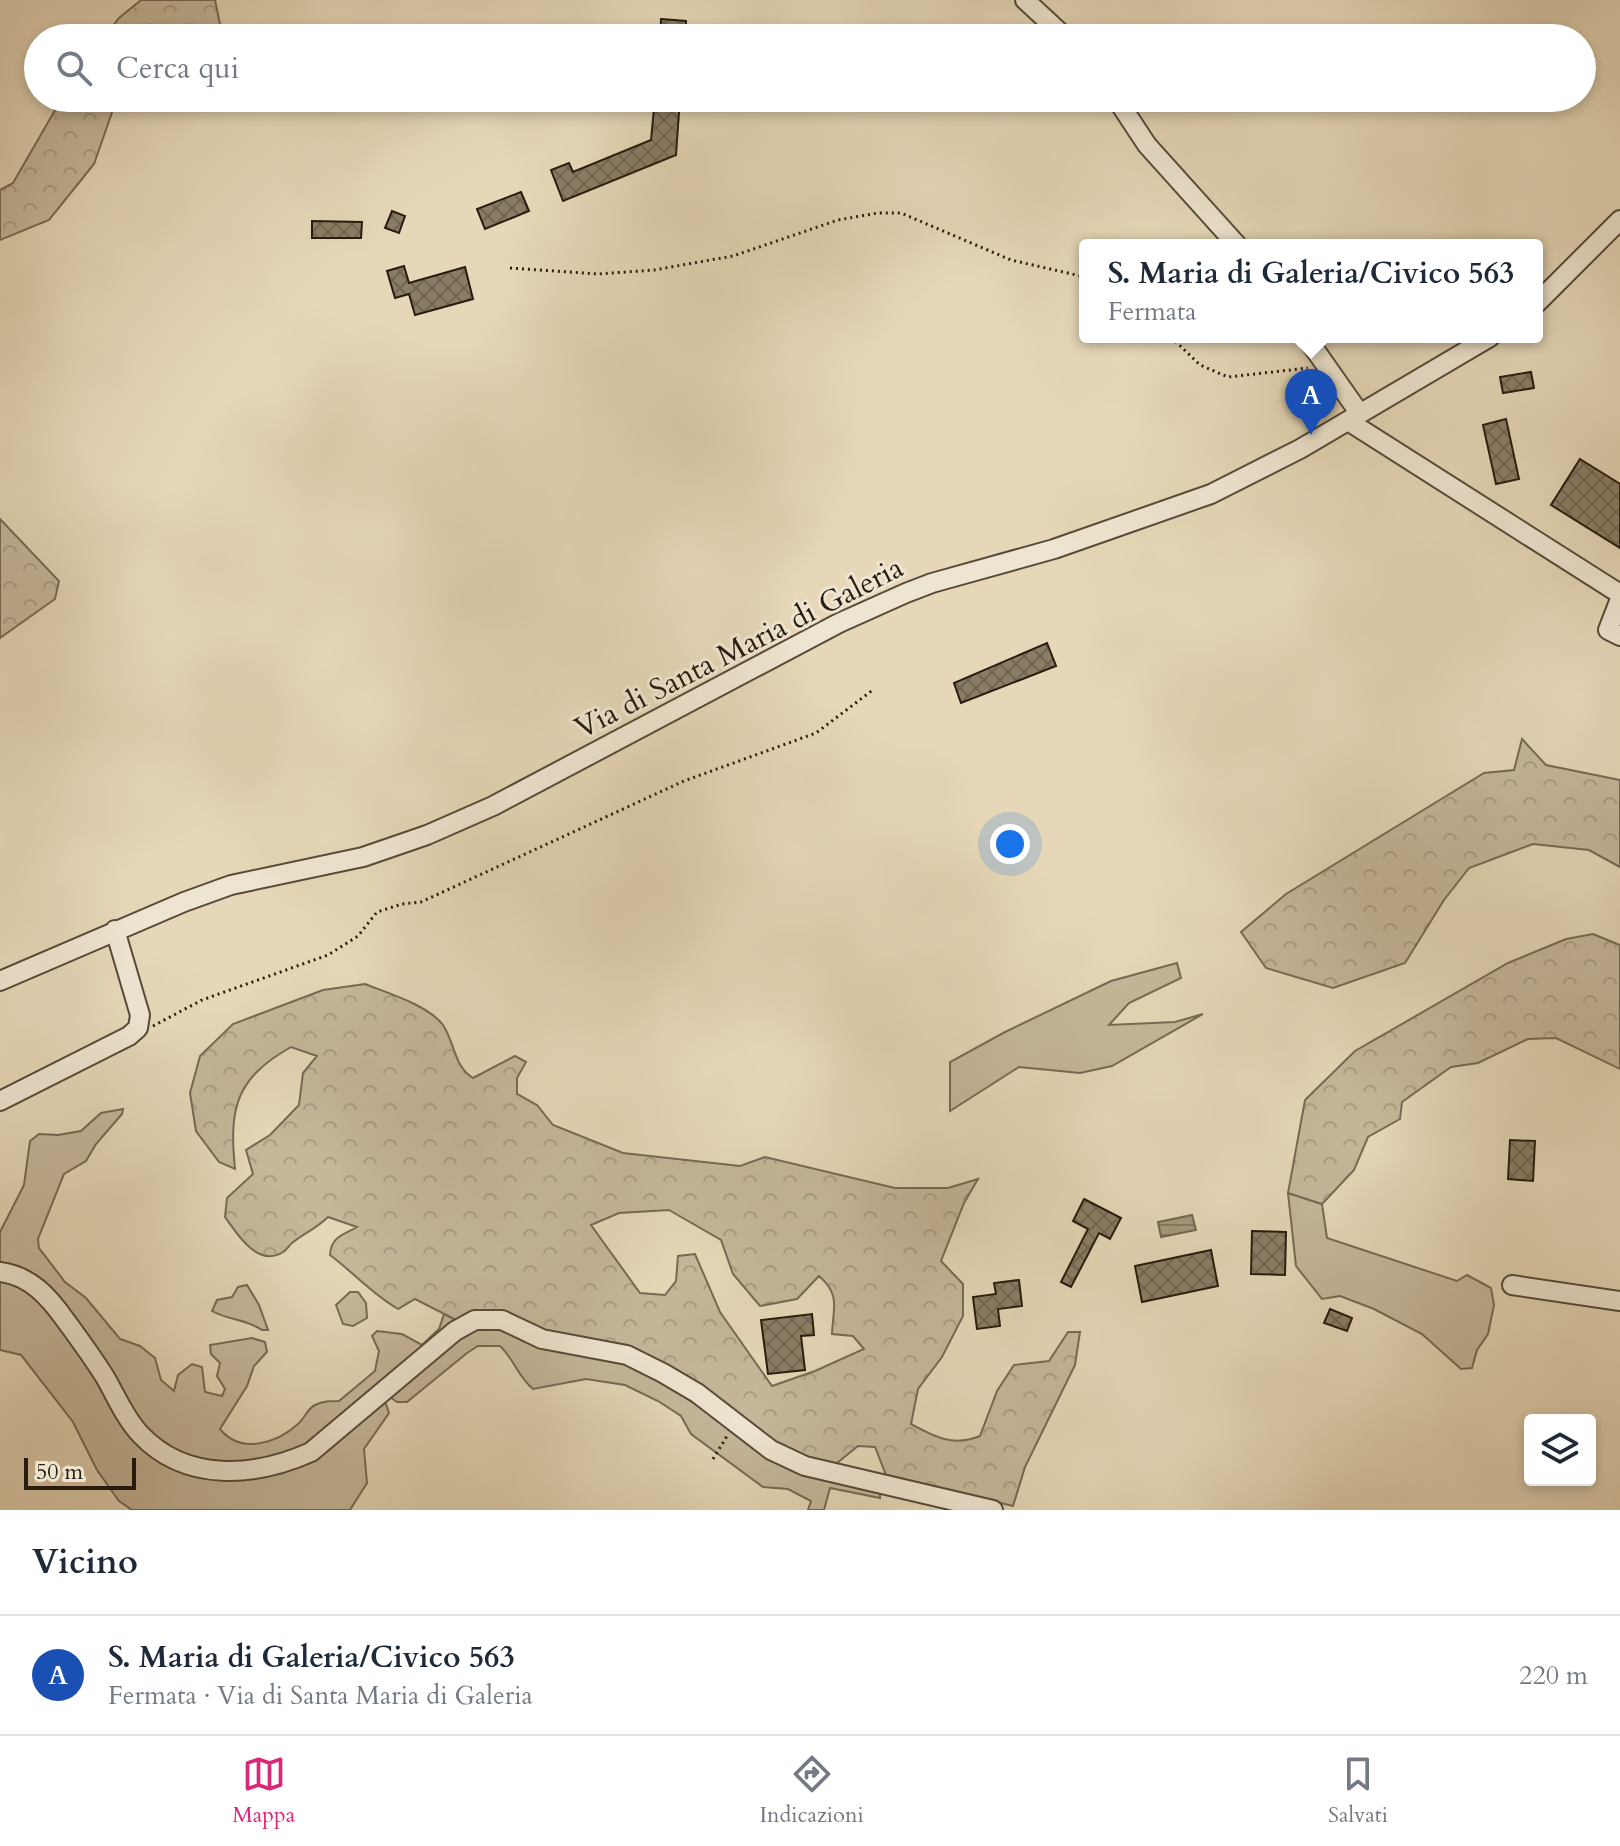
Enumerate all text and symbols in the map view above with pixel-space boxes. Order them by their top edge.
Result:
search box [24,24,1596,112]
icon: search [52,46,96,90]
text: Cerca qui [116,48,239,89]
popup [1079,239,1543,343]
text: S. Maria di Galeria/Civico 563 [1108,253,1514,294]
text: Fermata [1108,294,1196,329]
pin: A [1285,369,1337,435]
street label: Via di Santa Maria di Galeria [568,547,910,749]
your location [990,824,1030,864]
map controls [1524,1414,1596,1486]
button: layers [1524,1414,1596,1486]
scale bar [24,1454,136,1490]
text: 50 m [36,1457,83,1487]
text: Vicino [32,1539,138,1585]
text: S. Maria di Galeria/Civico 563 [108,1637,515,1678]
text: A [48,1658,68,1693]
text: 220 m [1519,1658,1588,1693]
text: Fermata · Via di Santa Maria di Galeria [108,1678,533,1713]
tab: Mappa [232,1752,295,1830]
tab: Indicazioni [760,1752,864,1830]
tab: Salvati [1328,1752,1388,1830]

